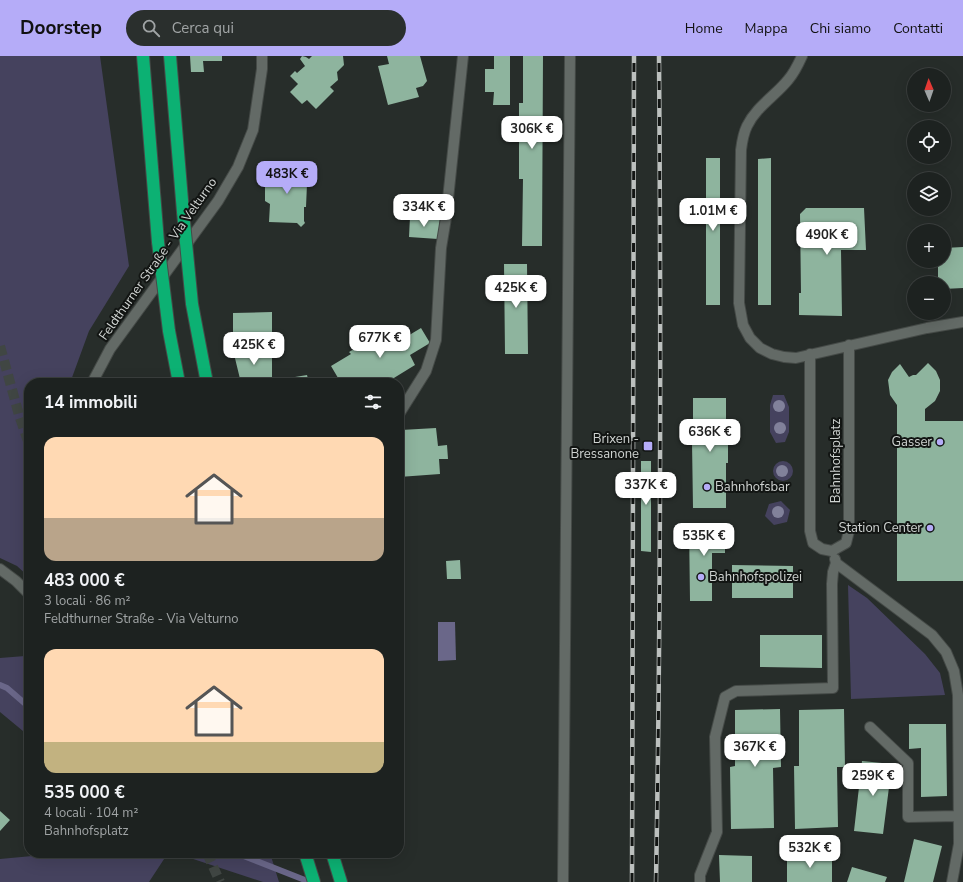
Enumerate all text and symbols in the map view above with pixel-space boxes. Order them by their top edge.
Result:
search box [126,10,406,46]
text: Doorstep [20,15,102,41]
icon: search [140,17,162,39]
text: Cerca qui [172,18,234,38]
text: Home [685,19,723,38]
text: Mappa [745,19,788,38]
text: Chi siamo [810,19,871,38]
text: Contatti [893,19,943,38]
north arrow [907,68,951,112]
map controls [907,68,951,320]
pin: 306K € [499,116,565,150]
text: 306K € [510,120,554,138]
button: locate [907,120,951,164]
pin: 483K € [254,161,320,195]
text: 483K € [265,165,309,183]
button: layers [907,172,951,216]
street label: Feldthurner Straße - Via Velturno [95,174,221,344]
pin: 334K € [391,194,457,228]
text: 334K € [402,198,446,216]
pin: 1.01M € [676,198,750,232]
text: 1.01M € [688,202,738,220]
pin: 490K € [794,222,860,256]
button: + [907,224,951,268]
text: 490K € [805,226,849,244]
pin: 425K € [483,275,549,309]
button: − [907,276,951,320]
text: 425K € [494,279,538,297]
pin: 677K € [347,325,413,359]
text: 677K € [358,329,402,347]
pin: 425K € [221,332,287,366]
text: 425K € [232,336,276,354]
text: 14 immobili [44,391,137,414]
icon: filters [362,391,384,413]
pin: 636K € [677,419,743,453]
street label: Bahnhofsplatz [827,419,845,503]
text: 636K € [688,423,732,441]
place label: Brixen - Bressanone [570,430,639,463]
place label: Gasser [892,433,932,451]
marker: Gasser [935,437,945,447]
marker: Brixen - Bressanone [642,440,654,452]
icon: home [178,463,250,535]
pin: 337K € [613,472,679,506]
text: 337K € [624,476,668,494]
place label: Bahnhofsbar [715,478,790,496]
marker: Bahnhofsbar [702,482,712,492]
place label: Station Center [838,519,922,537]
pin: 535K € [671,523,737,557]
marker: Station Center [925,523,935,533]
text: 535K € [682,527,726,545]
place label: Bahnhofspolizei [709,568,802,586]
text: 483 000 € [44,569,125,592]
marker: Bahnhofspolizei [696,572,706,582]
text: 3 locali · 86 m² [44,592,131,610]
text: Feldthurner Straße - Via Velturno [44,610,239,628]
icon: home [178,675,250,747]
pin: 367K € [722,734,788,768]
text: 367K € [733,738,777,756]
pin: 259K € [840,763,906,797]
text: 259K € [851,767,895,785]
text: 535 000 € [44,781,125,804]
text: 4 locali · 104 m² [44,804,138,822]
text: Bahnhofsplatz [44,822,128,840]
pin: 532K € [777,835,843,869]
text: 532K € [788,839,832,857]

